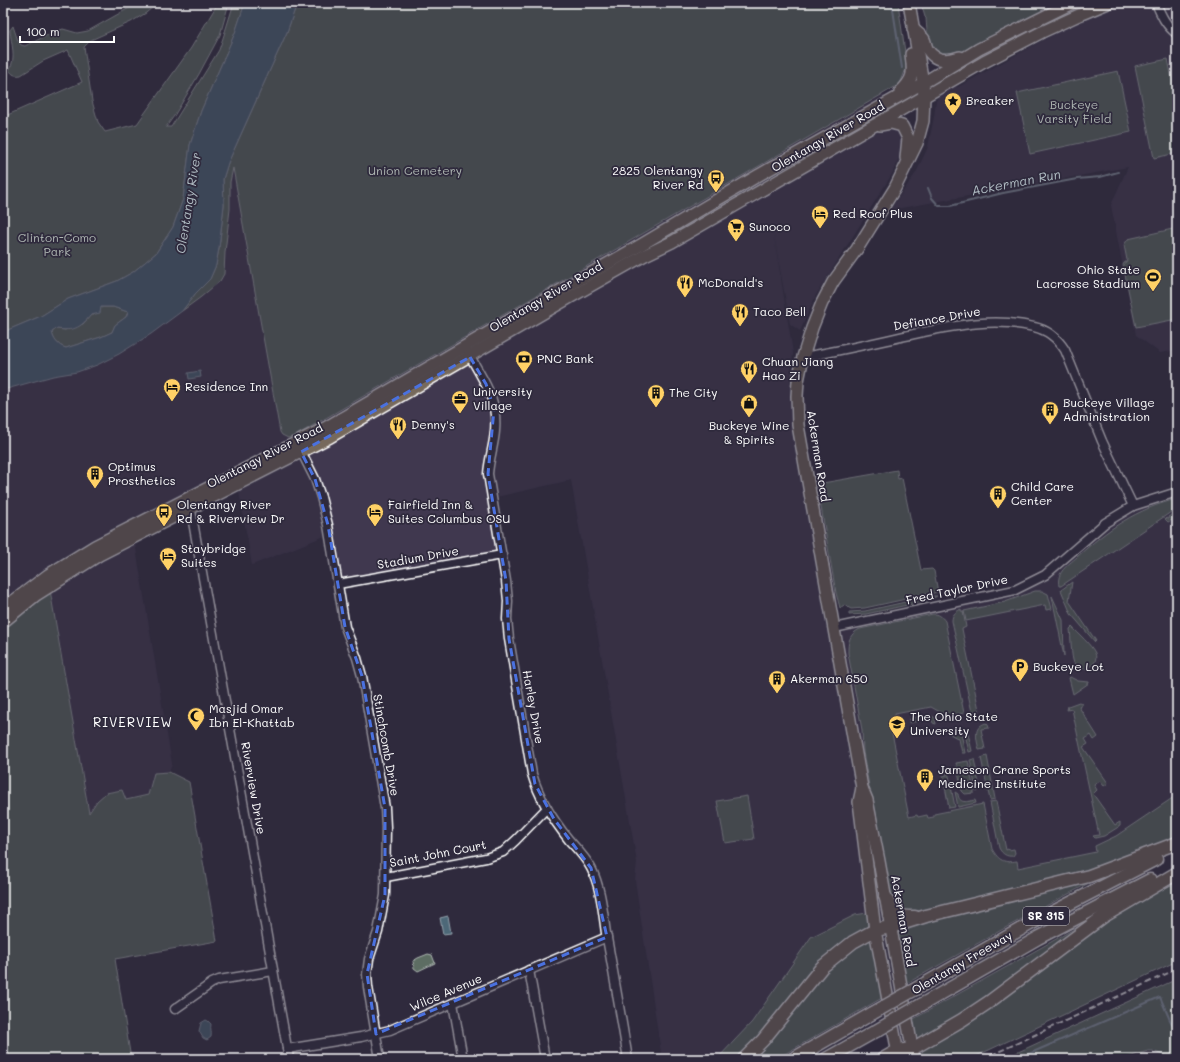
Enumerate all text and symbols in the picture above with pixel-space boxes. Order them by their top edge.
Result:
scale bar [20,18,114,44]
text: 100 m [26,23,60,39]
place icon: Breaker [943,91,963,116]
place label: Breaker [966,92,1014,108]
park label: Buckeye Varsity Field [1037,96,1112,126]
street label: Olentangy River Road [768,97,887,175]
water label: Olentangy River [171,151,204,255]
park label: Union Cemetery [368,162,462,178]
place label: 2825 Olentangy River Rd [612,162,703,192]
water label: Ackerman Run [970,165,1062,198]
bus stop icon: 2825 Olentangy River Rd [706,168,726,193]
hotel icon: Red Roof Plus [810,204,830,229]
place label: Red Roof Plus [833,205,913,221]
supermarket icon: Sunoco [726,217,746,242]
place label: Sunoco [749,218,790,234]
park label: Clinton-Como Park [18,229,96,259]
street label: Olentangy River Road [486,257,605,335]
place label: Ohio State Lacrosse Stadium [1036,261,1140,291]
sports icon: Ohio State Lacrosse Stadium [1143,267,1163,292]
restaurant icon: McDonald's [675,273,695,298]
place label: McDonald's [698,274,763,290]
restaurant icon: Taco Bell [730,302,750,327]
street label: Defiance Drive [892,302,982,334]
place label: Taco Bell [753,303,806,319]
bank icon: PNC Bank [514,349,534,374]
place label: PNC Bank [537,350,594,366]
place label: Chuan Jiang Hao Zi [762,353,833,383]
restaurant icon: Chuan Jiang Hao Zi [739,359,759,384]
hotel icon: Residence Inn [162,377,182,402]
place label: Residence Inn [185,378,268,394]
place label: University Village [473,383,532,413]
building icon: The City [646,383,666,408]
place label: The City [669,384,718,400]
office icon: University Village [450,389,470,414]
shop icon: Buckeye Wine & Spirits [739,393,759,418]
place label: Buckeye Village Administration [1063,394,1155,424]
building icon: Buckeye Village Administration [1040,400,1060,425]
street label: Ackerman Road [804,409,834,503]
restaurant icon: Denny's [388,415,408,440]
place label: Denny's [411,416,455,432]
place label: Buckeye Wine & Spirits [709,417,789,447]
street label: Olentangy River Road [204,419,326,491]
place label: Optimus Prosthetics [108,458,176,488]
building icon: Optimus Prosthetics [85,464,105,489]
place label: Child Care Center [1011,478,1074,508]
building icon: Child Care Center [988,484,1008,509]
place label: Olentangy River Rd & Riverview Dr [177,496,285,526]
place label: Fairfield Inn & Suites Columbus OSU [388,496,510,526]
bus stop icon: Olentangy River Rd & Riverview Dr [154,502,174,527]
hotel icon: Fairfield Inn & Suites Columbus OSU [365,502,385,527]
place label: Staybridge Suites [181,540,246,570]
street label: Stadium Drive [376,542,460,572]
hotel icon: Staybridge Suites [158,546,178,571]
street label: Fred Taylor Drive [904,570,1009,608]
parking icon: Buckeye Lot [1010,657,1030,682]
place label: Buckeye Lot [1033,658,1104,674]
street label: Harley Drive [520,669,548,745]
building icon: Akerman 650 [767,669,787,694]
place label: Akerman 650 [790,670,868,686]
street label: Stinchcomb Drive [370,693,404,797]
place label: Masjid Omar Ibn El-Khattab [209,700,295,730]
mosque icon: Masjid Omar Ibn El-Khattab [186,706,206,731]
place label: The Ohio State University [910,708,998,738]
district label: RIVERVIEW [93,713,173,730]
school or university icon: The Ohio State University [887,714,907,739]
street label: Riverview Drive [238,740,270,835]
place label: Jameson Crane Sports Medicine Institute [938,761,1071,791]
building icon: Jameson Crane Sports Medicine Institute [915,767,935,792]
street label: Saint John Court [388,836,488,870]
street label: Ackerman Road [888,874,920,968]
road number: SR 315 [1023,907,1069,925]
street label: Olentangy Freeway [908,927,1015,997]
street label: Wilce Avenue [407,970,484,1015]

